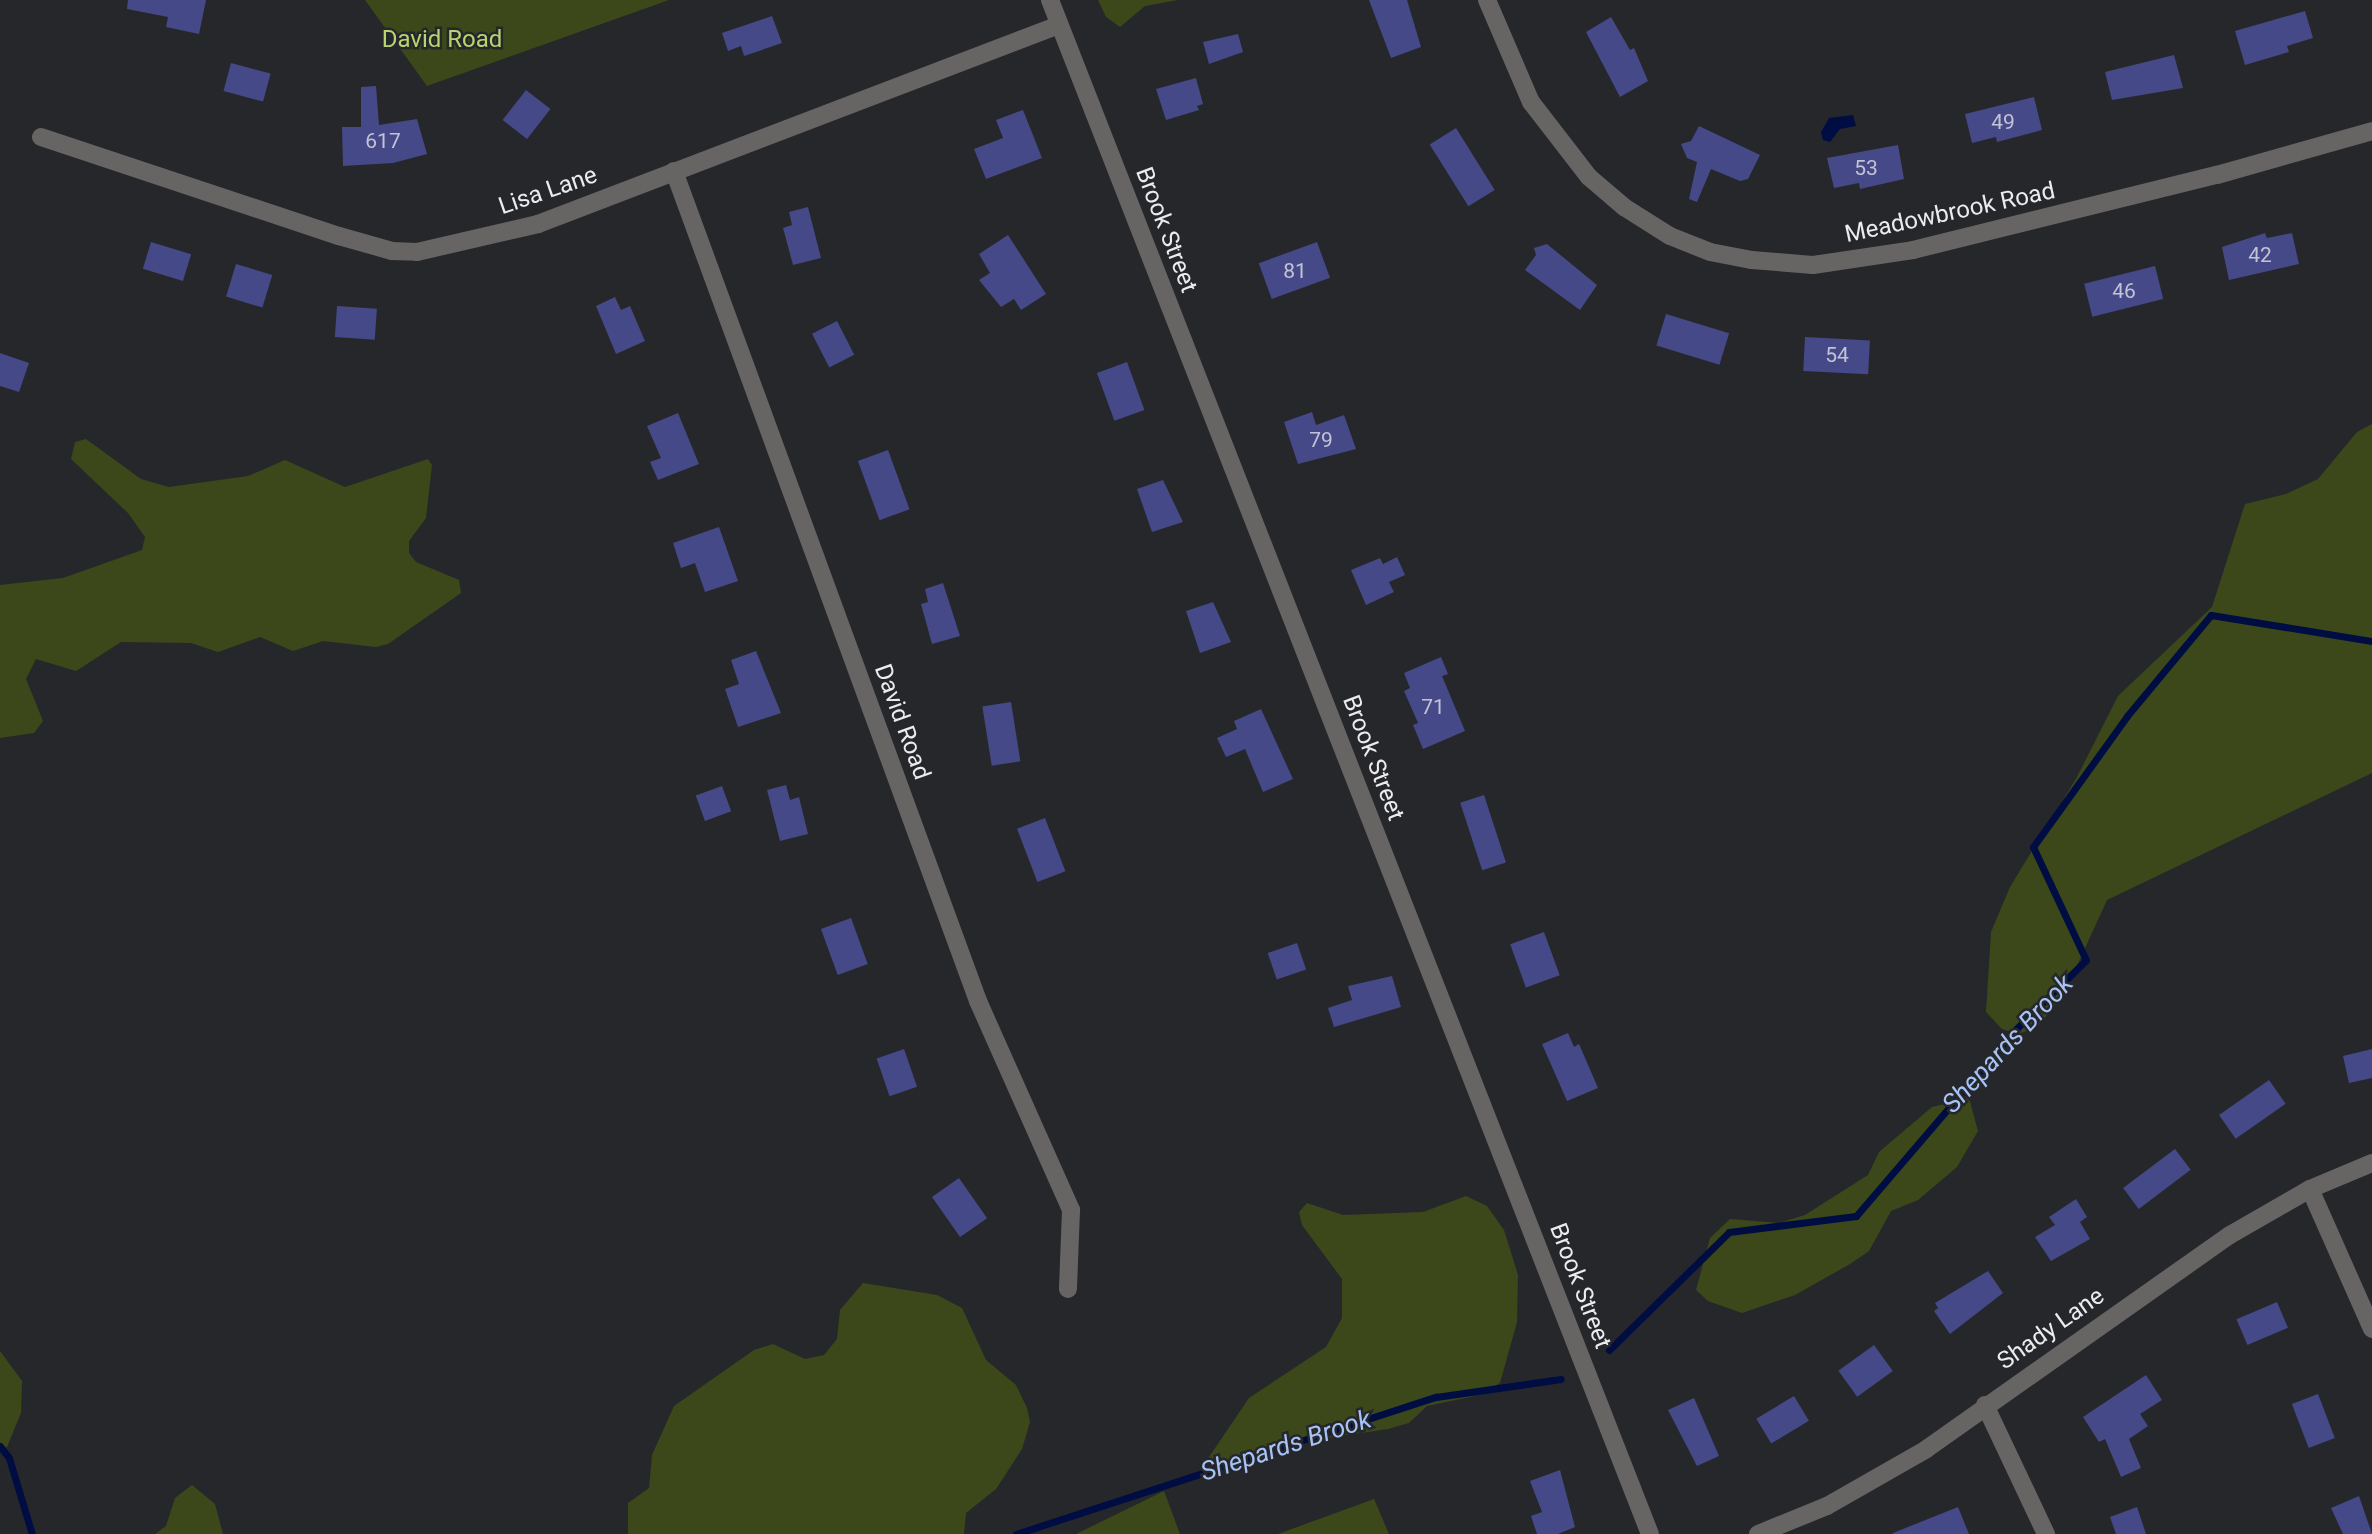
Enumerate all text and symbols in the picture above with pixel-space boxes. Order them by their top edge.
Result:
park label: David Road [382,26,502,54]
house number: 49 [1991,109,2015,135]
house number: 617 [365,128,401,154]
house number: 53 [1854,155,1878,181]
street label: Lisa Lane [495,161,601,221]
street label: Brook Street [1129,163,1203,297]
street label: Meadowbrook Road [1842,177,2058,249]
house number: 42 [2248,242,2272,268]
house number: 81 [1283,258,1307,284]
house number: 46 [2112,278,2136,304]
house number: 54 [1825,342,1849,368]
house number: 79 [1309,427,1333,453]
street label: David Road [868,660,936,784]
street label: Brook Street [1336,691,1410,825]
house number: 71 [1421,694,1445,720]
water label: Shepards Brook [1936,968,2080,1120]
street label: Brook Street [1543,1219,1617,1353]
street label: Shady Lane [1992,1282,2110,1376]
water label: Shepards Brook [1197,1404,1375,1488]

